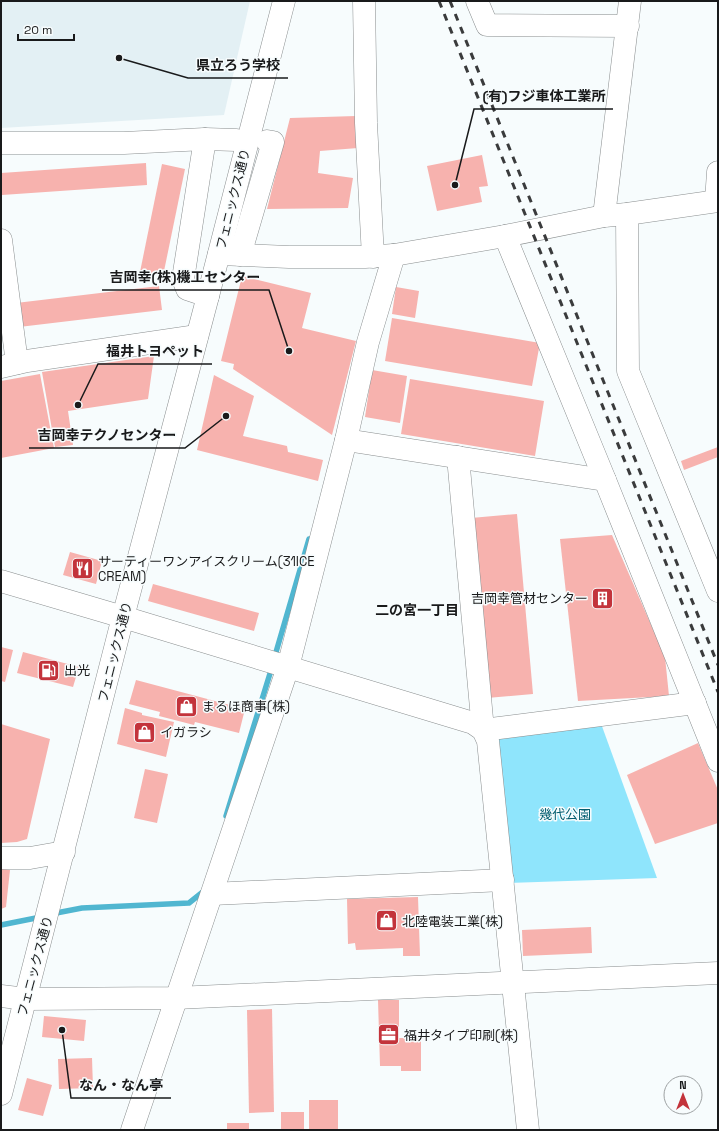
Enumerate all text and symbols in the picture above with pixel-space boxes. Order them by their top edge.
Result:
scale bar [18,16,74,42]
text: 20 m [24,22,52,38]
callout: 県立ろう学校 [188,52,288,78]
text: 県立ろう学校 [196,56,280,74]
callout: (有)フジ車体工業所 [474,83,613,109]
text: (有)フジ車体工業所 [482,87,606,105]
street label: フェニックス通り [212,147,254,251]
callout: 吉岡幸(株)機工センター [102,264,269,290]
text: 吉岡幸(株)機工センター [109,268,261,286]
callout: 福井トヨペット [98,338,212,364]
text: 福井トヨペット [106,342,204,360]
callout: 吉岡幸テクノセンター [29,422,185,448]
text: 吉岡幸テクノセンター [37,426,177,444]
place label: サーティーワンアイスクリーム(31ICE CREAM) [98,553,315,585]
restaurant icon: サーティーワンアイスクリーム(31ICE CREAM) [70,555,96,581]
building icon: 吉岡幸管材センター [590,585,616,611]
place label: 吉岡幸管材センター [471,590,588,607]
street label: フェニックス通り [94,600,136,704]
district label: 二の宮一丁目 [375,601,459,619]
fuel station icon: 出光 [35,657,61,683]
place label: 出光 [64,662,90,679]
shop icon: まるほ商事(株) [173,693,199,719]
place label: まるほ商事(株) [202,698,290,715]
shop icon: イガラシ [131,719,157,745]
place label: イガラシ [160,724,212,741]
park label: 幾代公園 [539,806,591,823]
shop icon: 北陸電装工業(株) [373,908,399,934]
place label: 北陸電装工業(株) [402,913,503,930]
street label: フェニックス通り [13,914,57,1018]
office icon: 福井タイプ印刷(株) [376,1022,402,1048]
place label: 福井タイプ印刷(株) [404,1027,518,1044]
callout: なん・なん亭 [71,1072,171,1098]
north arrow [663,1075,703,1115]
text: なん・なん亭 [79,1076,163,1094]
text: N [679,1078,687,1092]

